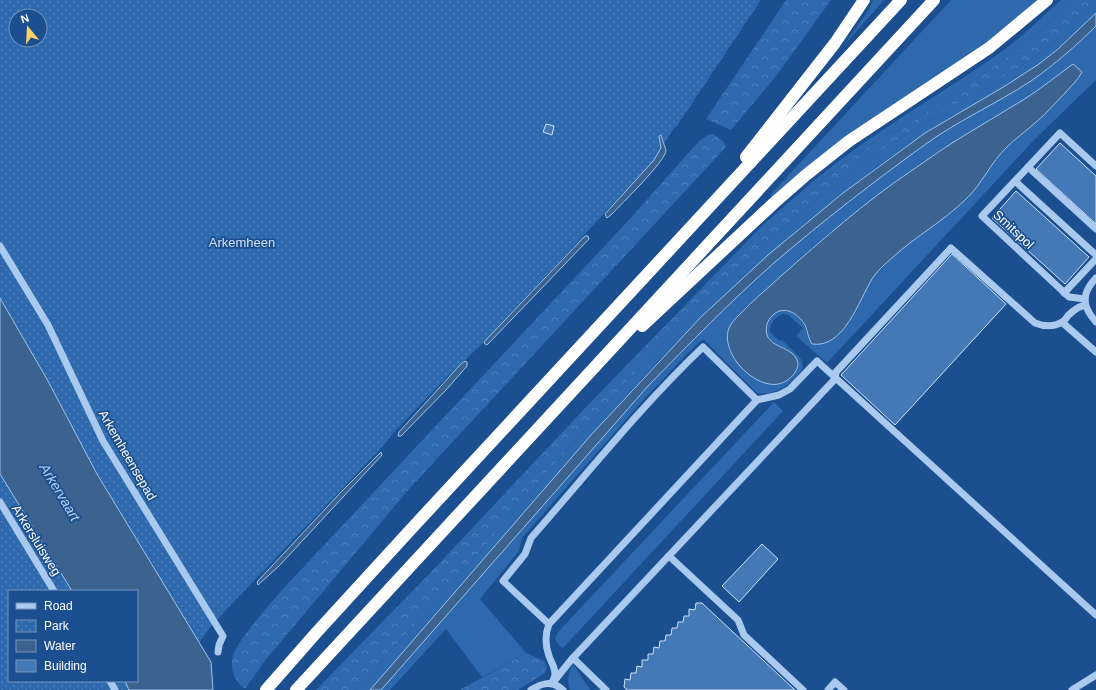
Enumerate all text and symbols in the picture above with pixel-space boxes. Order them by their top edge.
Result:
north arrow [8,8,48,48]
text: N [19,12,31,25]
street label: Smitspol [990,207,1037,252]
park label: Arkemheen [209,235,275,250]
street label: Arkemheensepad [96,407,160,503]
water label: Arkervaart [36,459,84,525]
street label: Arkersluisweg [9,502,64,579]
legend [8,590,138,682]
text: Road [44,599,73,613]
text: Park [44,619,70,633]
text: Water [44,639,76,653]
text: Building [44,659,87,673]

